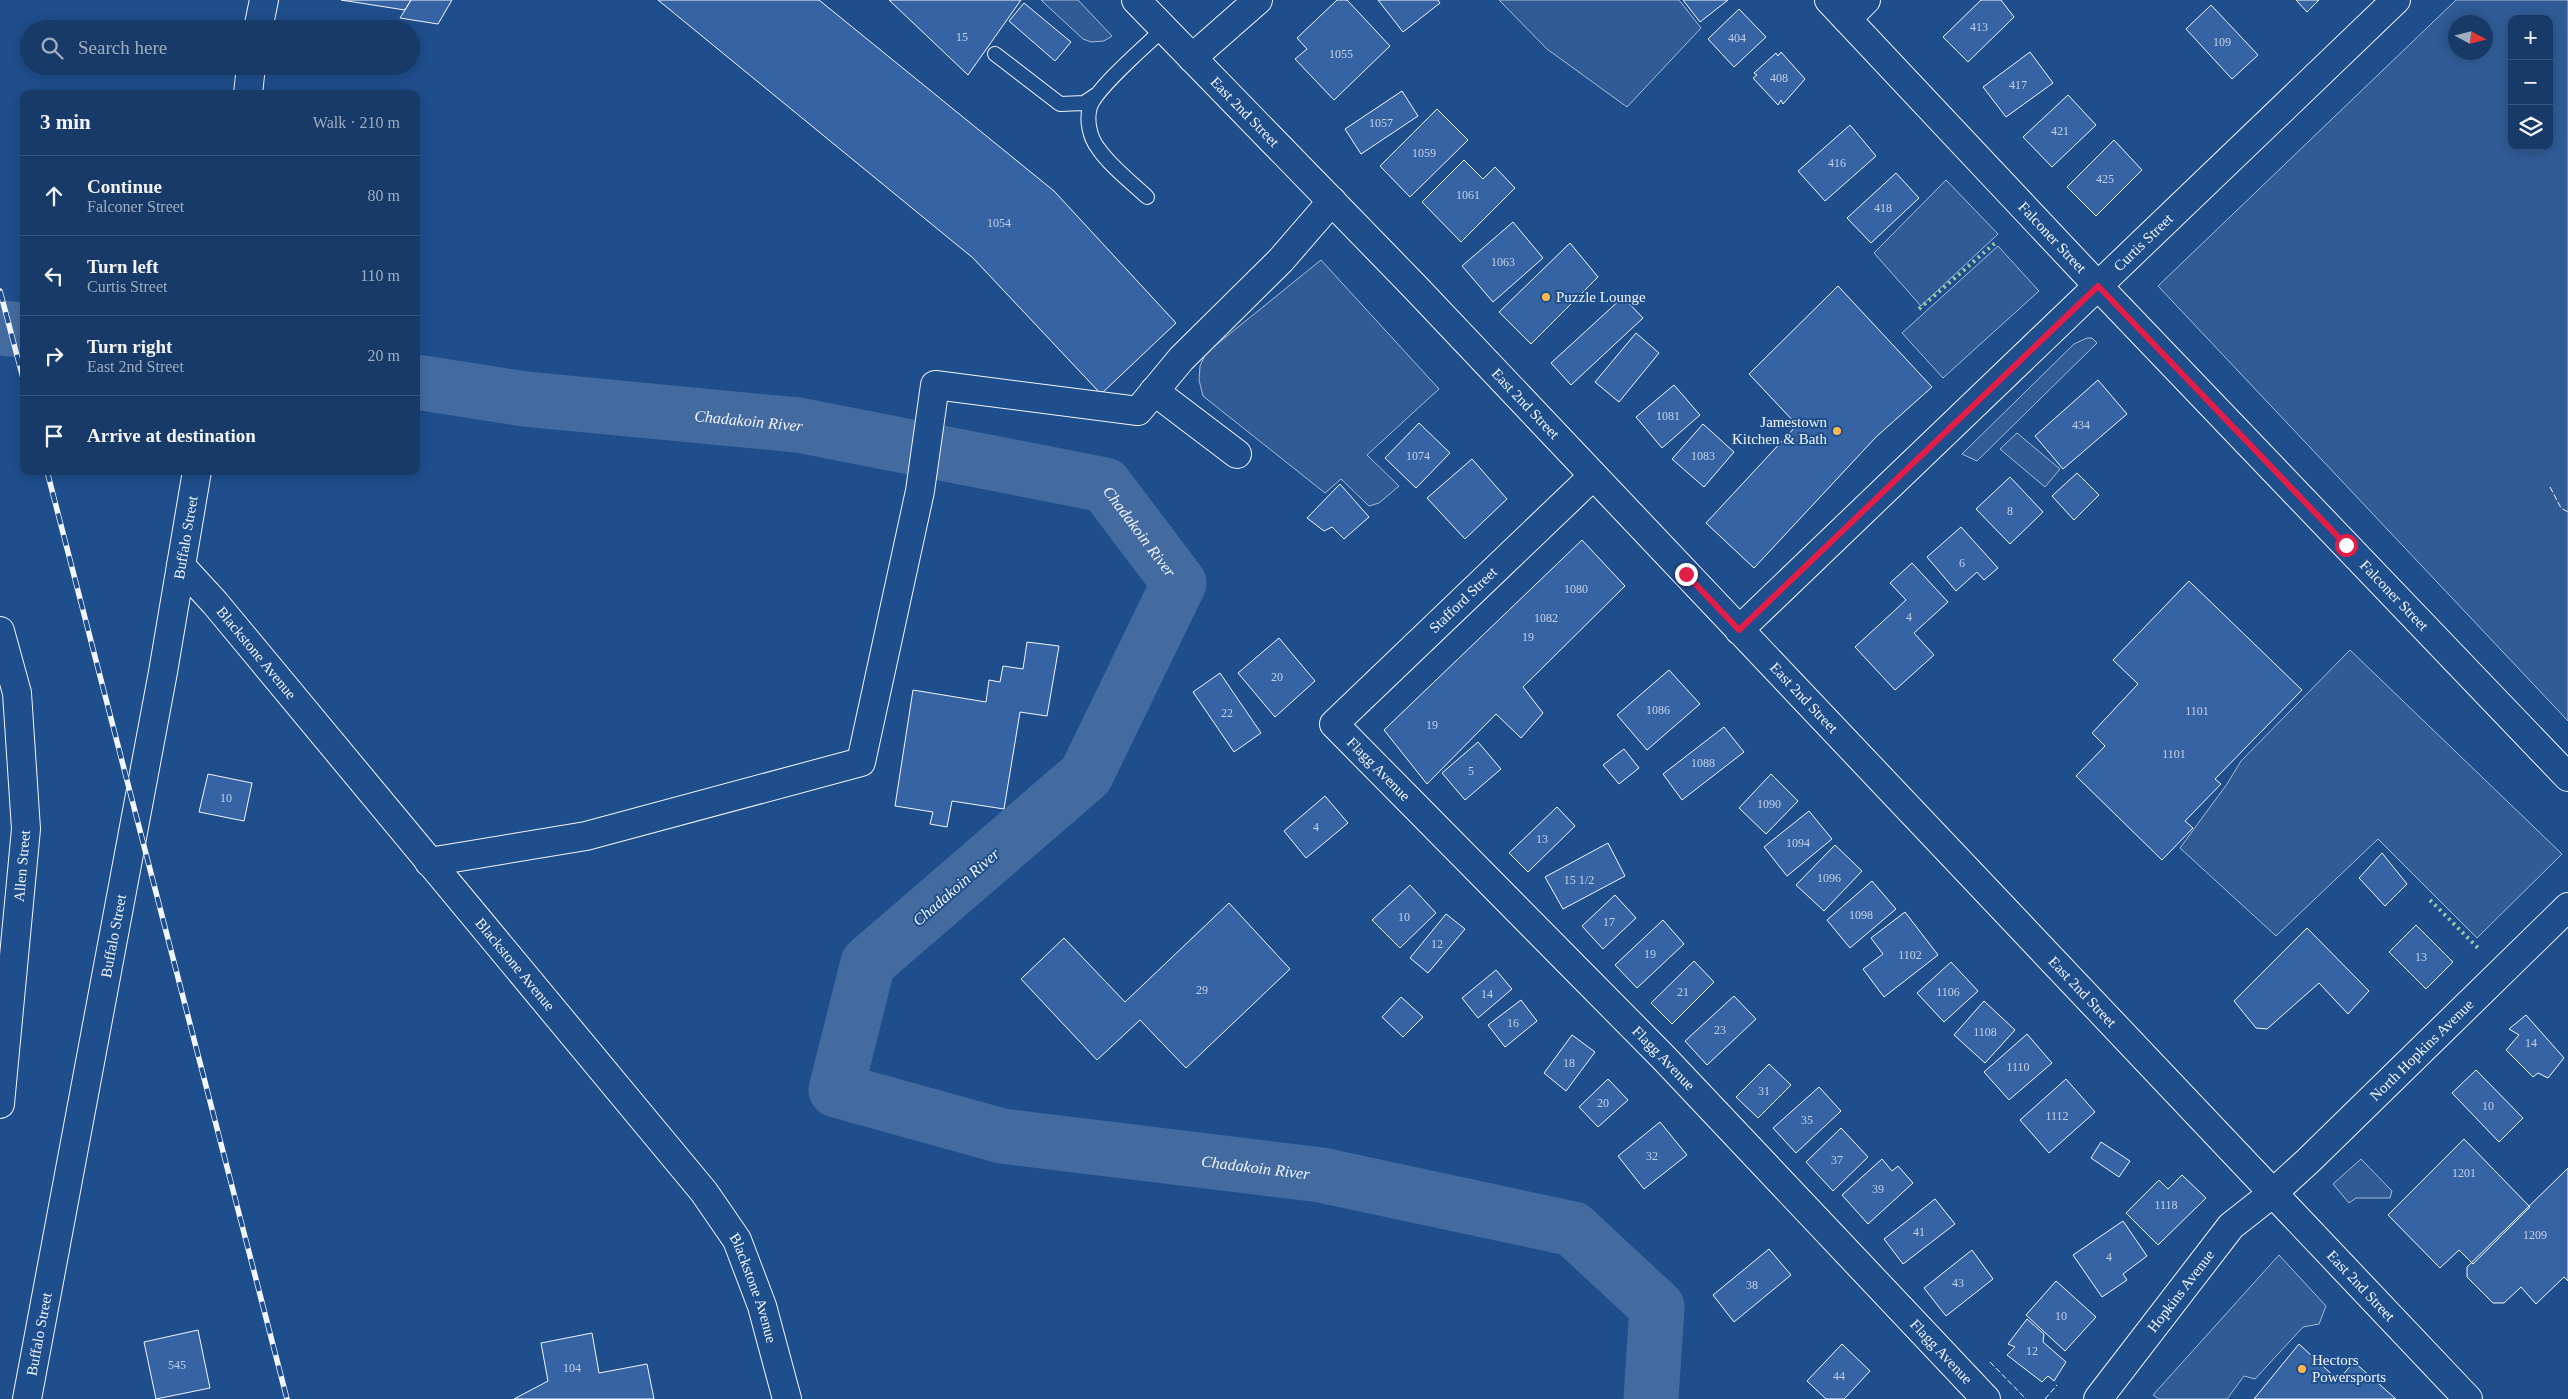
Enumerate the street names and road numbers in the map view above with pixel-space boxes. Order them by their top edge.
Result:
street label: East 2nd Street [1207,74,1283,151]
street label: Falconer Street [2015,199,2090,277]
street label: Curtis Street [2110,210,2177,274]
street label: East 2nd Street [1488,365,1563,443]
street label: Buffalo Street [171,494,201,580]
street label: Falconer Street [2357,557,2432,635]
street label: Stafford Street [1426,563,1501,636]
street label: Blackstone Avenue [213,603,300,703]
street label: East 2nd Street [1767,659,1842,737]
street label: Flagg Avenue [1344,734,1414,804]
street label: Allen Street [11,829,33,903]
street label: Buffalo Street [98,892,129,979]
street label: Blackstone Avenue [472,915,558,1014]
street label: East 2nd Street [2045,953,2120,1031]
street label: North Hopkins Avenue [2367,996,2477,1104]
street label: Flagg Avenue [1629,1023,1698,1094]
street label: Blackstone Avenue [727,1230,780,1345]
street label: Hopkins Avenue [2144,1247,2218,1335]
street label: East 2nd Street [2324,1247,2399,1325]
street label: Buffalo Street [24,1290,55,1377]
street label: Flagg Avenue [1907,1316,1976,1387]

